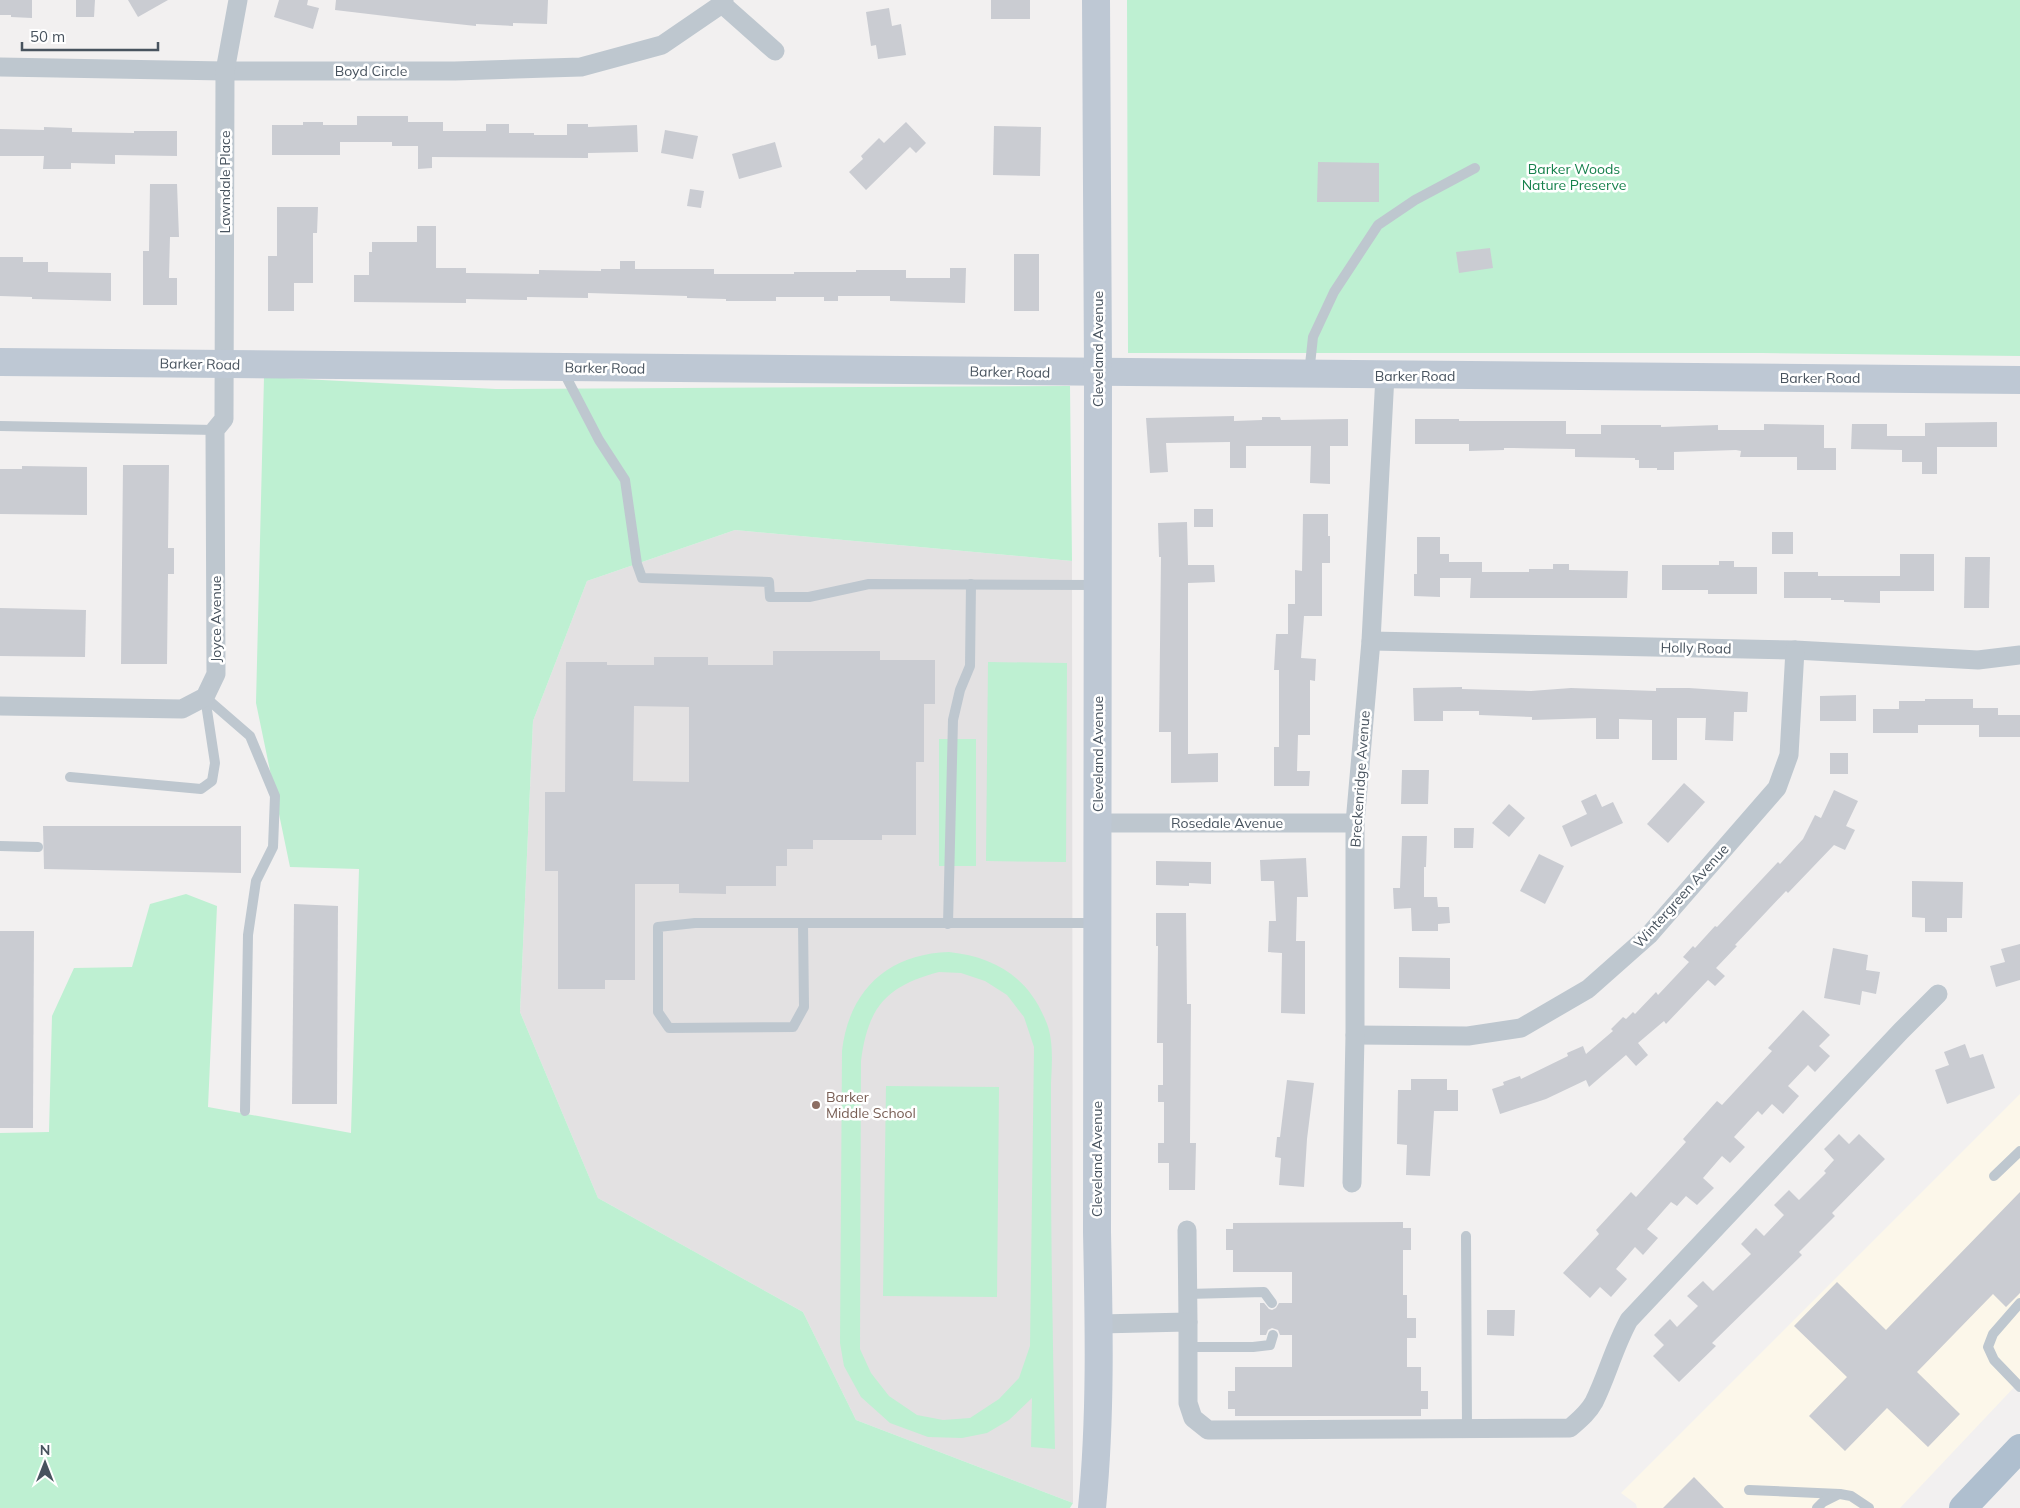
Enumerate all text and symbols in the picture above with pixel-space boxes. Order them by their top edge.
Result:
scale bar [22,20,159,52]
text: 50 m [30,27,65,46]
street label: Boyd Circle [335,62,407,80]
street label: Lawndale Place [216,131,234,233]
park label: Barker Woods Nature Preserve [1522,160,1626,194]
street label: Cleveland Avenue [1089,291,1107,407]
street label: Barker Road [159,354,241,374]
street label: Barker Road [564,358,646,378]
street label: Barker Road [969,362,1051,382]
street label: Barker Road [1375,367,1455,385]
street label: Barker Road [1780,369,1860,387]
street label: Joyce Avenue [207,576,225,662]
street label: Holly Road [1660,638,1732,658]
street label: Cleveland Avenue [1089,696,1107,812]
street label: Breckenridge Avenue [1346,710,1374,848]
street label: Rosedale Avenue [1171,814,1283,832]
street label: Wintergreen Avenue [1630,840,1732,952]
place label: Barker Middle School [826,1088,916,1122]
marker: Barker Middle School [810,1099,822,1111]
street label: Cleveland Avenue [1088,1101,1106,1217]
north arrow [20,1438,70,1488]
text: N [40,1441,50,1459]

